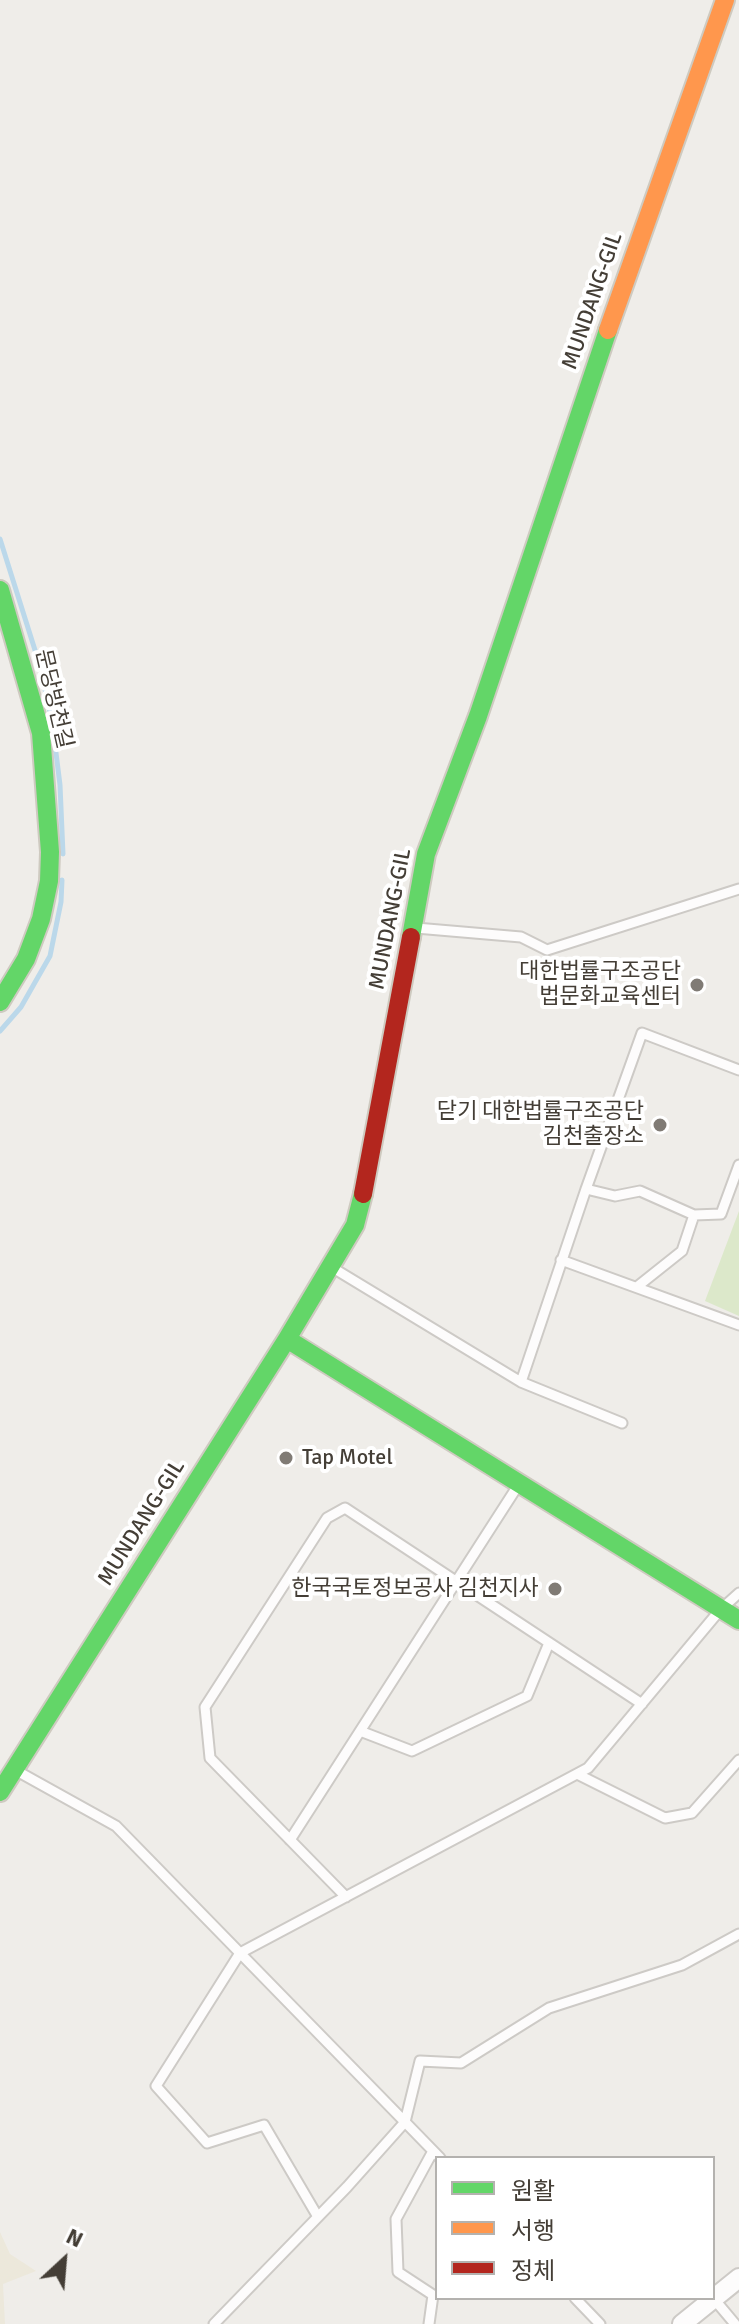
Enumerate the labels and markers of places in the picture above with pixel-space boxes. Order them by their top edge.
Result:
place label: 대한법률구조공단 법문화교육센터 [519,959,681,1010]
marker: 대한법률구조공단 법문화교육센터 [688,976,706,994]
place label: 닫기 대한법률구조공단 김천출장소 [437,1099,644,1150]
marker: 닫기 대한법률구조공단 김천출장소 [651,1116,669,1134]
place label: Tap Motel [302,1445,393,1471]
marker: Tap Motel [277,1449,295,1467]
place label: 한국국토정보공사 김천지사 [291,1576,539,1602]
marker: 한국국토정보공사 김천지사 [546,1580,564,1598]

